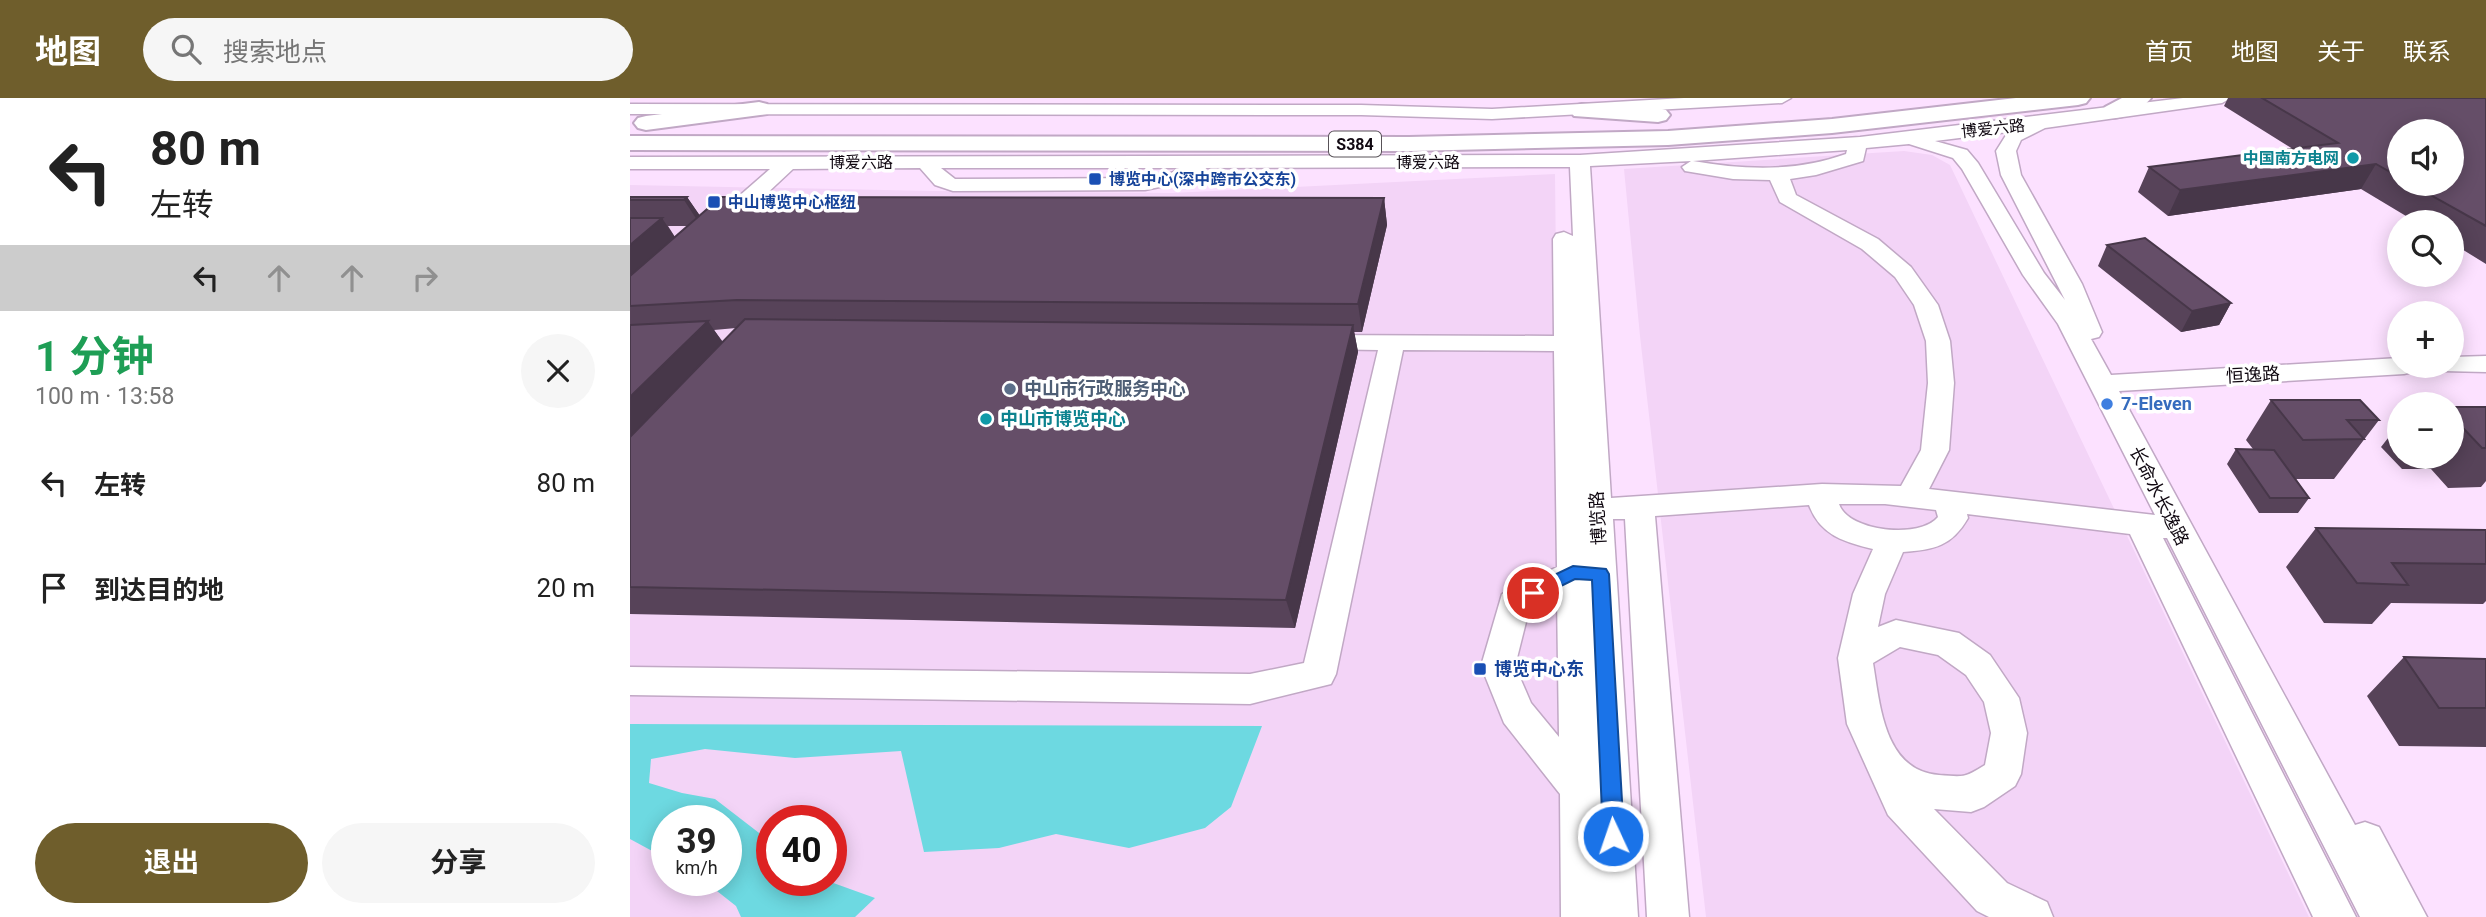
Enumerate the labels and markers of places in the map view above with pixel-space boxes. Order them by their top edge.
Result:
place label: 中国南方电网 [2243,149,2339,168]
marker: 中国南方电网 [2345,150,2361,166]
place label: 博览中心(深中跨市公交东) [1109,170,1296,189]
marker: 博览中心(深中跨市公交东) [1087,171,1103,187]
place label: 中山博览中心枢纽 [728,193,856,212]
marker: 中山博览中心枢纽 [706,194,722,210]
place label: 中山市行政服务中心 [1024,378,1186,399]
marker: 中山市行政服务中心 [1002,381,1018,397]
place label: 7-Eleven [2121,393,2192,414]
marker: 7-Eleven [2099,396,2115,412]
place label: 中山市博览中心 [1000,408,1126,429]
marker: 中山市博览中心 [978,411,994,427]
pin [1503,563,1563,623]
place label: 博览中心东 [1494,658,1584,679]
marker: 博览中心东 [1472,661,1488,677]

